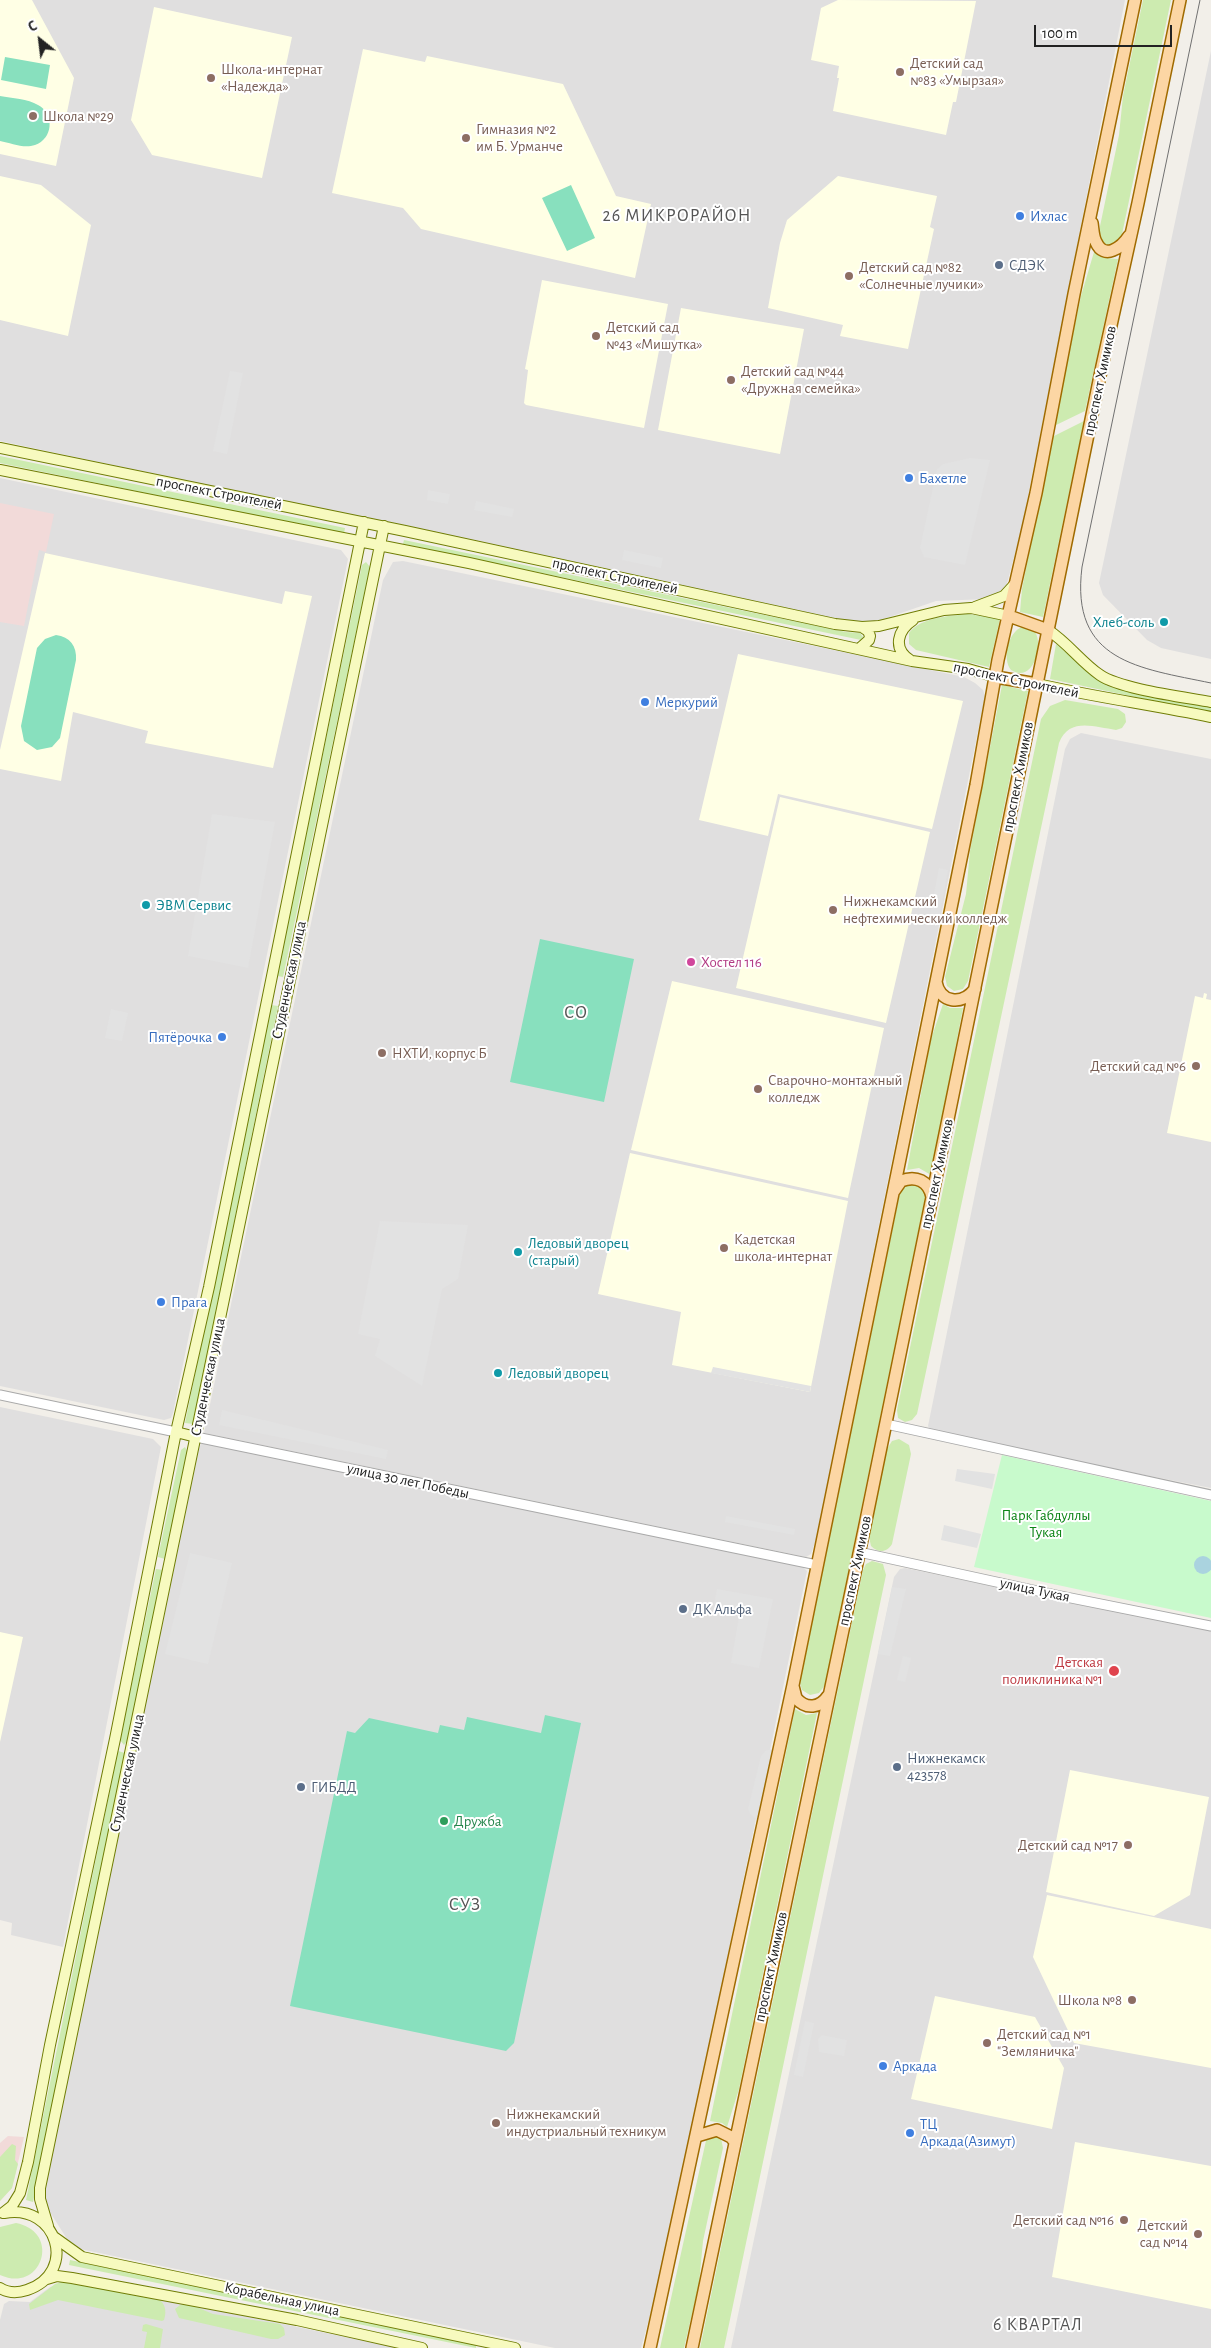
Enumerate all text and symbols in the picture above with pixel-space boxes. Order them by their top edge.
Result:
north arrow [15,15,65,65]
scale bar [1036,15,1174,47]
text: С [26,19,40,35]
text: 100 m [1042,26,1077,41]
place label: Детский сад №83 «Умырзая» [910,54,1004,89]
place label: Школа-интернат «Надежда» [221,60,322,95]
marker: Детский сад №83 «Умырзая» [894,66,906,78]
marker: Школа-интернат «Надежда» [205,72,217,84]
place label: Школа №29 [43,107,114,125]
marker: Школа №29 [27,110,39,122]
place label: Гимназия №2 им Б. Урманче [476,120,563,155]
marker: Гимназия №2 им Б. Урманче [460,132,472,144]
district label: 26 МИКРОРАЙОН [601,205,753,227]
place label: Ихлас [1030,207,1067,225]
marker: Ихлас [1014,210,1026,222]
place label: СДЭК [1009,256,1045,274]
place label: Детский сад №82 «Солнечные лучики» [859,258,984,293]
marker: СДЭК [993,259,1005,271]
marker: Детский сад №82 «Солнечные лучики» [843,270,855,282]
place label: Детский сад №43 «Мишутка» [606,318,702,353]
street label: проспект Химиков [1080,324,1120,438]
marker: Детский сад №43 «Мишутка» [590,330,602,342]
place label: Детский сад №44 «Дружная семейка» [741,362,861,397]
marker: Детский сад №44 «Дружная семейка» [725,374,737,386]
place label: Бахетле [919,469,967,487]
street label: проспект Строителей [154,472,284,514]
marker: Бахетле [903,472,915,484]
street label: проспект Строителей [550,554,680,598]
place label: Хлеб-соль [1093,613,1154,631]
marker: Хлеб-соль [1158,616,1170,628]
street label: проспект Строителей [951,658,1081,702]
place label: Меркурий [655,693,718,711]
marker: Меркурий [639,696,651,708]
street label: проспект Химиков [998,720,1038,834]
place label: Нижнекамский нефтехимический колледж [843,892,1007,927]
place label: ЭВМ Сервис [156,896,231,914]
marker: ЭВМ Сервис [140,899,152,911]
marker: Нижнекамский нефтехимический колледж [827,904,839,916]
street label: Студенческая улица [268,919,310,1041]
place label: Хостел 116 [701,953,762,971]
marker: Хостел 116 [685,956,697,968]
district label: СО [564,1002,588,1024]
place label: Пятёрочка [148,1028,212,1046]
marker: Пятёрочка [216,1031,228,1043]
place label: НХТИ, корпус Б [392,1044,487,1062]
marker: НХТИ, корпус Б [376,1047,388,1059]
place label: Детский сад №6 [1090,1057,1186,1075]
marker: Детский сад №6 [1190,1060,1202,1072]
place label: Сварочно-монтажный колледж [768,1071,903,1106]
marker: Сварочно-монтажный колледж [752,1083,764,1095]
street label: проспект Химиков [917,1117,957,1231]
place label: Кадетская школа-интернат [734,1230,832,1265]
place label: Ледовый дворец (старый) [528,1234,629,1269]
marker: Кадетская школа-интернат [718,1242,730,1254]
marker: Ледовый дворец (старый) [512,1246,524,1258]
place label: Прага [171,1293,207,1311]
marker: Прага [155,1296,167,1308]
street label: Студенческая улица [187,1316,229,1438]
place label: Ледовый дворец [508,1364,609,1382]
marker: Ледовый дворец [492,1367,504,1379]
street label: улица 30 лет Победы [345,1459,471,1503]
park label: Парк Габдуллы Тукая [1001,1506,1091,1541]
street label: проспект Химиков [835,1514,875,1628]
street label: улица Тукая [998,1574,1072,1606]
place label: ДК Альфа [693,1600,752,1618]
marker: ДК Альфа [677,1603,689,1615]
place label: Детская поликлиника №1 [1002,1653,1103,1688]
marker: Детская поликлиника №1 [1107,1664,1121,1678]
street label: Студенческая улица [106,1712,148,1834]
place label: Нижнекамск 423578 [907,1749,985,1784]
marker: Нижнекамск 423578 [891,1761,903,1773]
place label: ГИБДД [311,1778,357,1796]
marker: ГИБДД [295,1781,307,1793]
place label: Дружба [454,1812,502,1830]
marker: Дружба [438,1815,450,1827]
place label: Детский сад №17 [1018,1836,1118,1854]
marker: Детский сад №17 [1122,1839,1134,1851]
district label: СУЗ [448,1894,482,1916]
street label: проспект Химиков [751,1910,791,2024]
place label: Школа №8 [1058,1991,1122,2009]
marker: Школа №8 [1126,1994,1138,2006]
place label: Детский сад №1 "Земляничка" [997,2025,1091,2060]
marker: Детский сад №1 "Земляничка" [981,2037,993,2049]
place label: Аркада [893,2057,937,2075]
marker: Аркада [877,2060,889,2072]
place label: Нижнекамский индустриальный техникум [506,2105,667,2140]
place label: ТЦ Аркада(Азимут) [920,2115,1016,2150]
marker: Нижнекамский индустриальный техникум [490,2117,502,2129]
marker: ТЦ Аркада(Азимут) [904,2127,916,2139]
place label: Детский сад №16 [1013,2211,1114,2229]
marker: Детский сад №16 [1118,2214,1130,2226]
place label: Детский сад №14 [1138,2216,1188,2251]
marker: Детский сад №14 [1192,2228,1204,2240]
street label: Корабельная улица [223,2278,341,2320]
district label: 6 КВАРТАЛ [992,2314,1084,2336]

